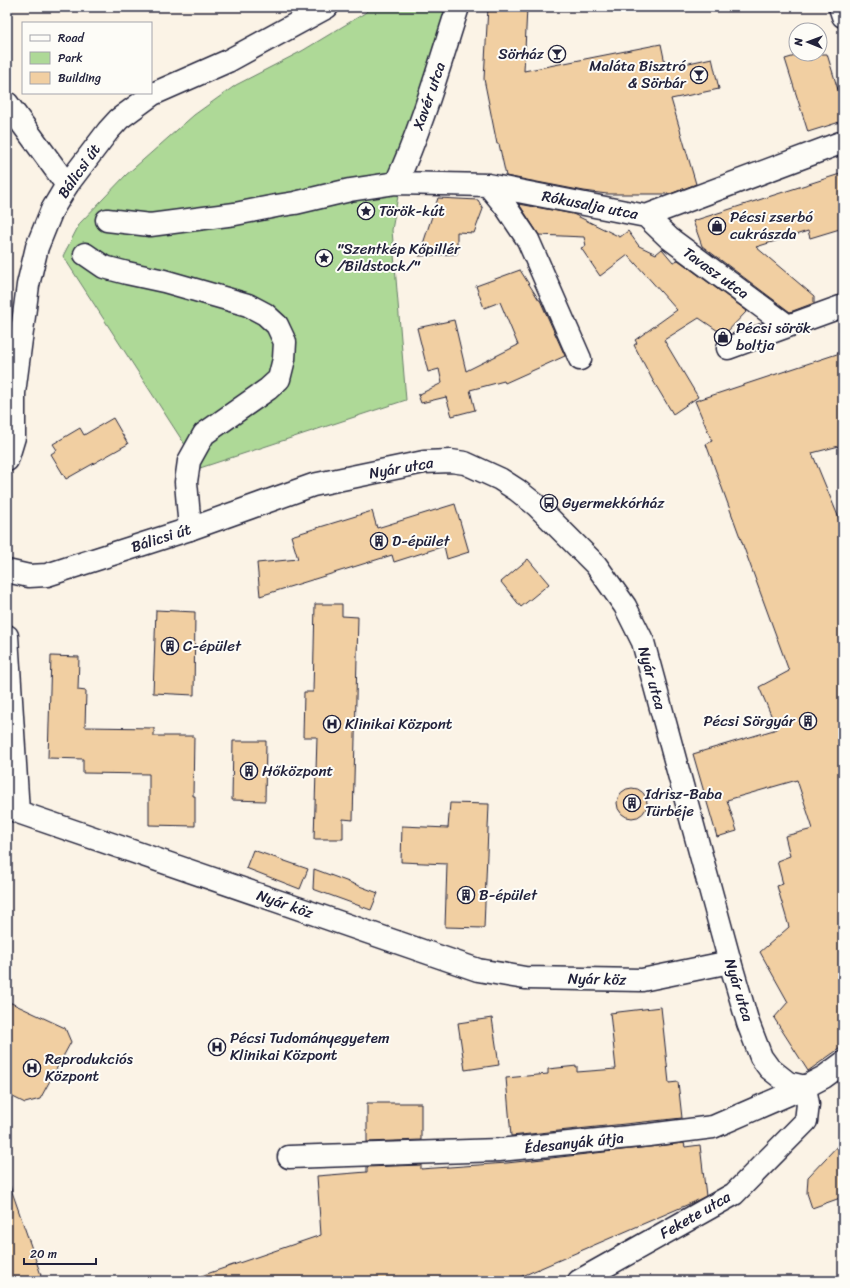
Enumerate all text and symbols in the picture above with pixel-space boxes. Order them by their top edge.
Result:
legend [22,22,152,94]
north arrow [788,22,828,62]
text: Road [58,27,85,49]
text: N [789,37,808,47]
place label: Sörház [498,41,545,67]
bar icon: Sörház [547,44,567,64]
text: Park [58,47,83,69]
place label: Maláta Bisztró & Sörbár [589,53,687,96]
street label: Xavér utca [405,58,453,134]
bar icon: Maláta Bisztró & Sörbár [689,65,709,85]
text: Building [58,67,101,89]
street label: Bálicsi út [51,138,108,204]
street label: Rókusalja utca [540,183,641,227]
place label: Török-kút [379,198,445,224]
place icon: Török-kút [356,201,376,221]
place label: Pécsi zserbó cukrászda [730,204,813,247]
shop icon: Pécsi zserbó cukrászda [707,216,727,236]
place label: "Szentkép Kőpillér /Bildstock/" [337,236,461,279]
street label: Tavasz utca [677,240,755,306]
place icon: "Szentkép Kőpillér /Bildstock/" [314,248,334,268]
place label: Pécsi sörök boltja [736,315,811,358]
shop icon: Pécsi sörök boltja [713,327,733,347]
street label: Nyár utca [367,449,436,486]
place label: Gyermekkórház [562,490,665,516]
bus stop icon: Gyermekkórház [539,493,559,513]
street label: Bálicsi út [128,516,195,560]
place label: D-épület [392,528,451,554]
building icon: D-épület [369,531,389,551]
place label: C-épület [183,633,242,659]
building icon: C-épület [160,636,180,656]
street label: Nyár utca [631,643,674,713]
place label: Pécsi Sörgyár [704,708,796,734]
place label: Klinikai Központ [345,711,453,737]
building icon: Pécsi Sörgyár [798,711,818,731]
hospital icon: Klinikai Központ [322,714,342,734]
place label: Hőközpont [262,758,334,784]
building icon: Hőközpont [239,761,259,781]
place label: Idrisz-Baba Türbéje [644,781,722,824]
building icon: Idrisz-Baba Türbéje [622,793,642,813]
street label: Nyár köz [253,882,318,926]
place label: B-épület [479,882,538,908]
building icon: B-épület [456,885,476,905]
street label: Nyár utca [717,955,761,1025]
street label: Nyár köz [568,965,627,993]
place label: Pécsi Tudományegyetem Klinikai Központ [230,1025,390,1068]
hospital icon: Pécsi Tudományegyetem Klinikai Központ [207,1037,227,1057]
place label: Reprodukciós Központ [45,1046,134,1089]
hospital icon: Reprodukciós Központ [22,1058,42,1078]
street label: Édesanyák útja [523,1125,626,1161]
street label: Fekete utca [655,1184,736,1246]
scale bar [24,1240,96,1266]
text: 20 m [30,1243,57,1265]

